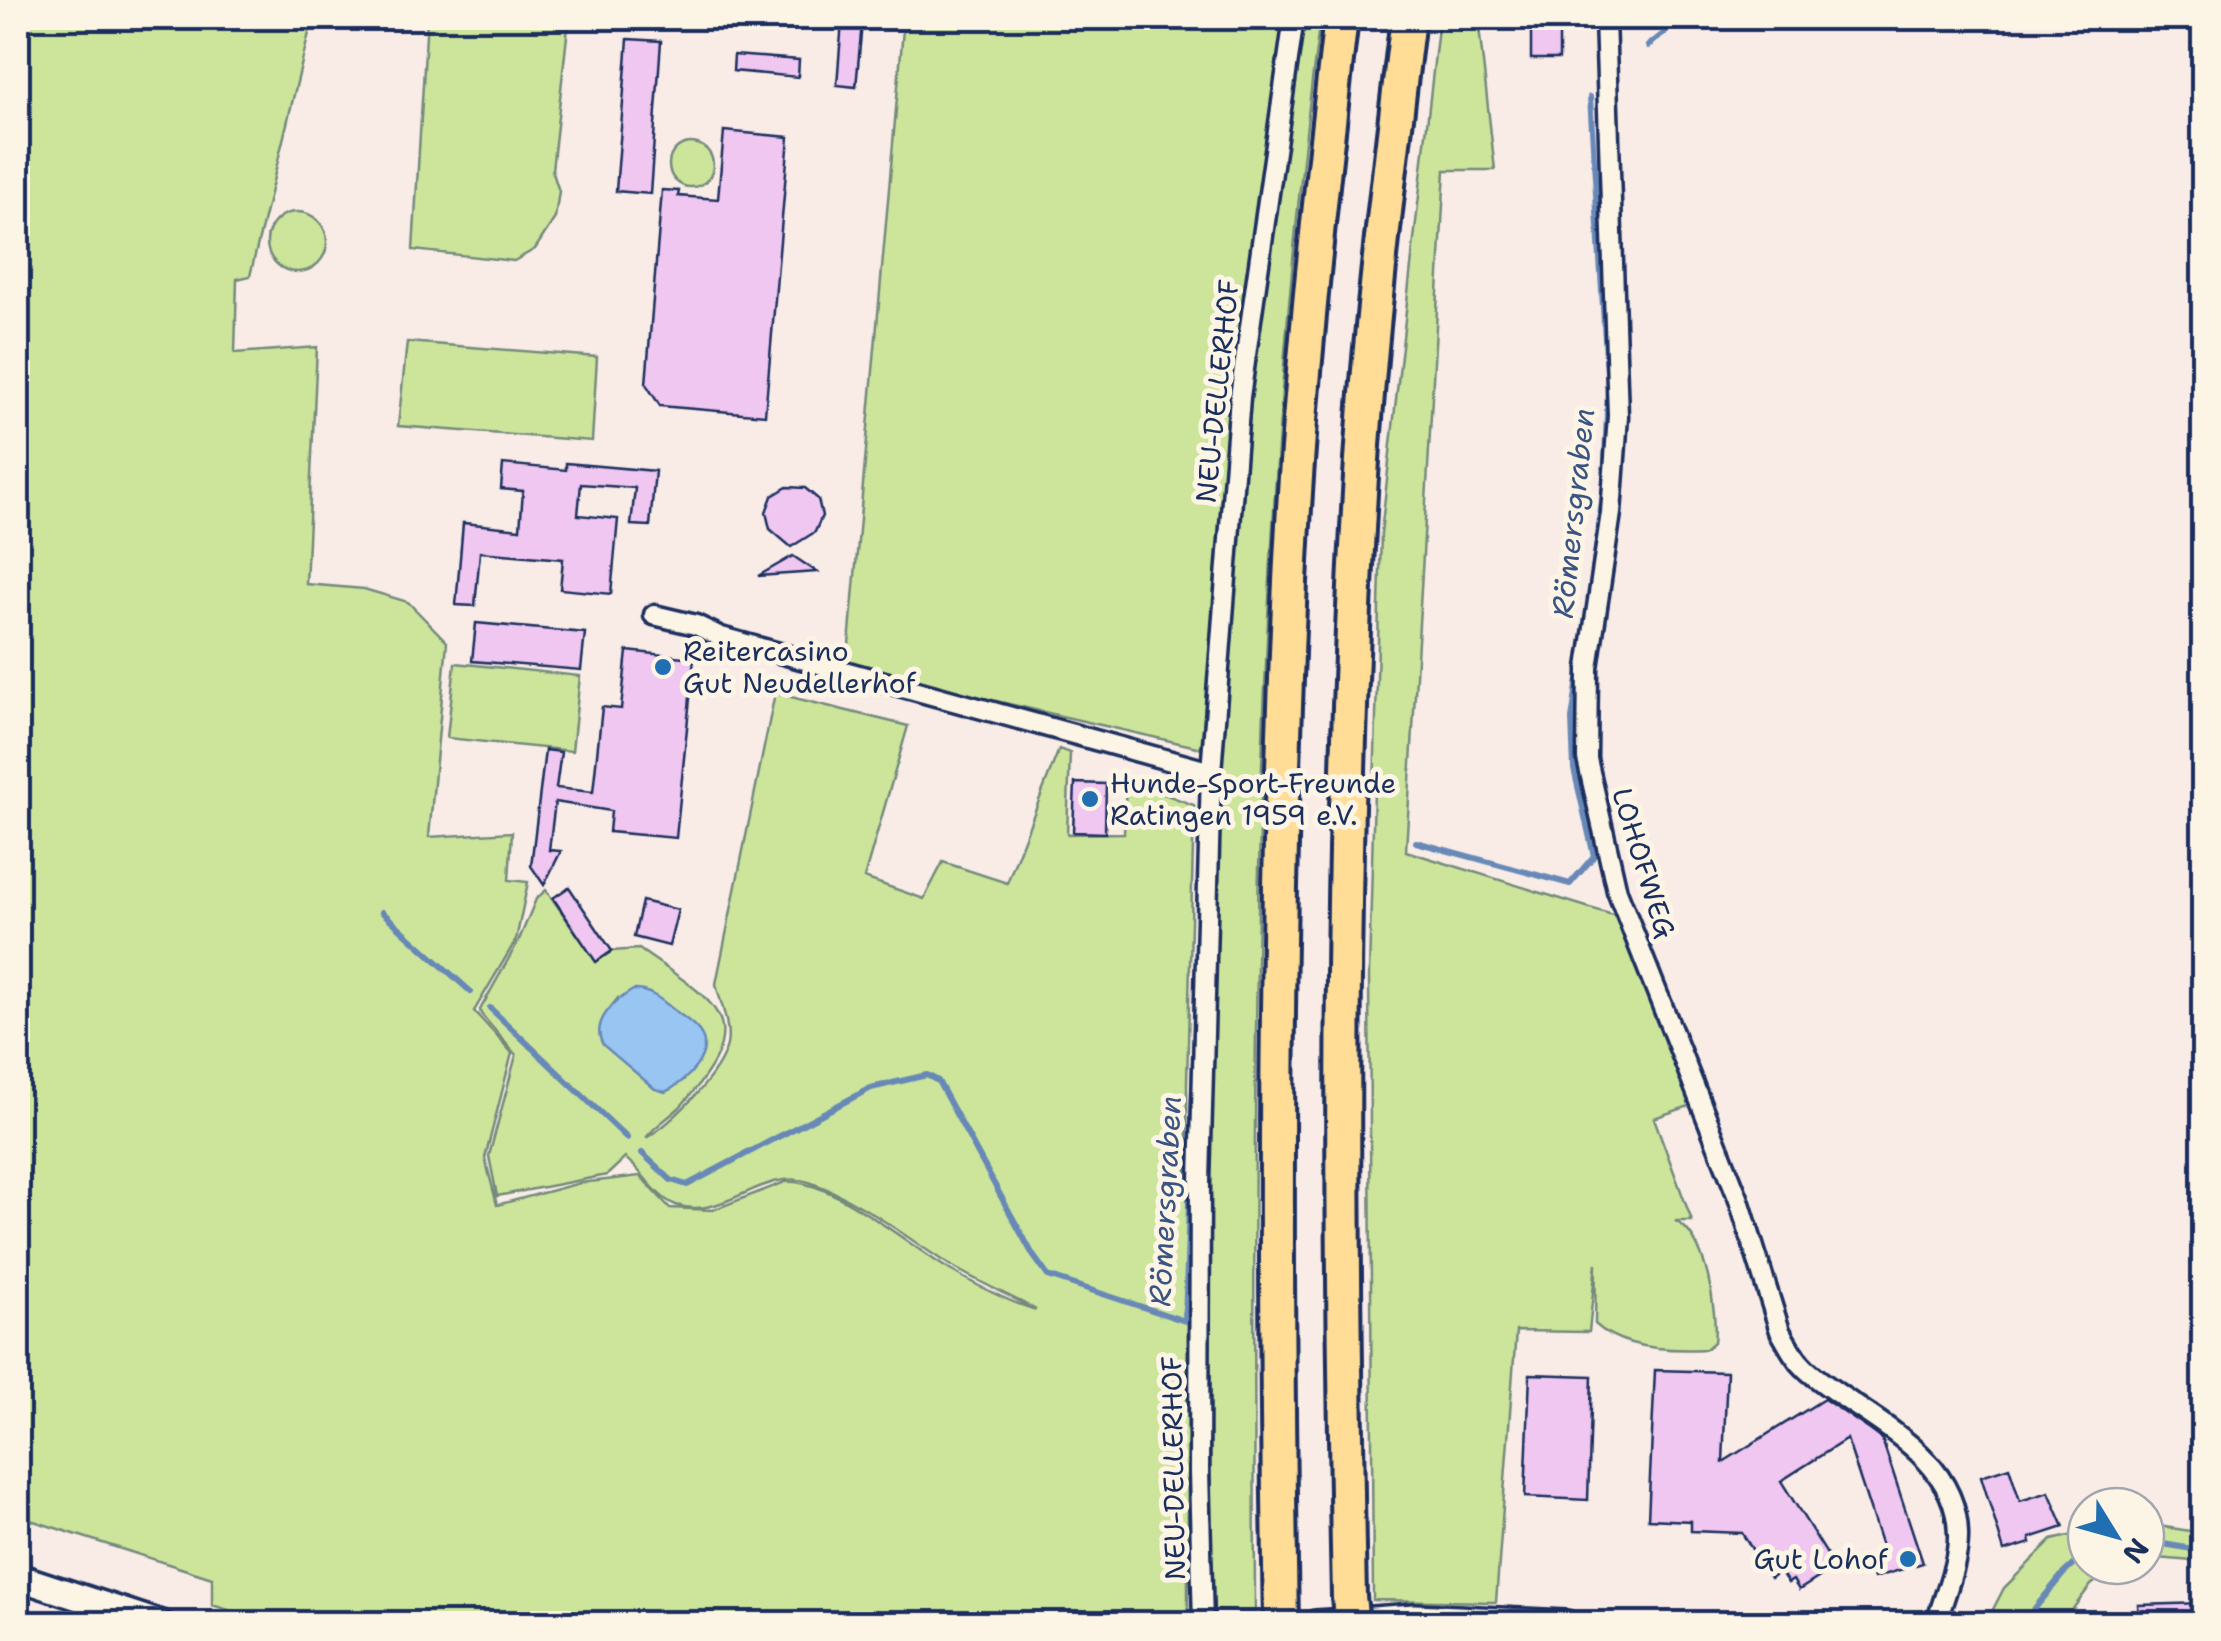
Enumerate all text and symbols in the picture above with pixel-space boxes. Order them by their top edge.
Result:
street label: NEU-DELLERHOF [1186,277,1248,505]
water label: Römersgraben [1542,406,1604,620]
place label: Reitercasino Gut Neudellerhof [683,632,917,702]
marker: Reitercasino Gut Neudellerhof [652,656,674,678]
place label: Hunde-Sport-Freunde Ratingen 1959 e.V. [1110,764,1396,834]
street label: LOHOFWEG [1603,783,1685,943]
marker: Hunde-Sport-Freunde Ratingen 1959 e.V. [1079,788,1101,810]
water label: Römersgraben [1139,1095,1191,1307]
street label: NEU-DELLERHOF [1152,1355,1194,1581]
north arrow [2066,1486,2166,1586]
text: N [2114,1531,2158,1571]
place label: Gut Lohof [1753,1540,1889,1578]
marker: Gut Lohof [1897,1548,1919,1570]

